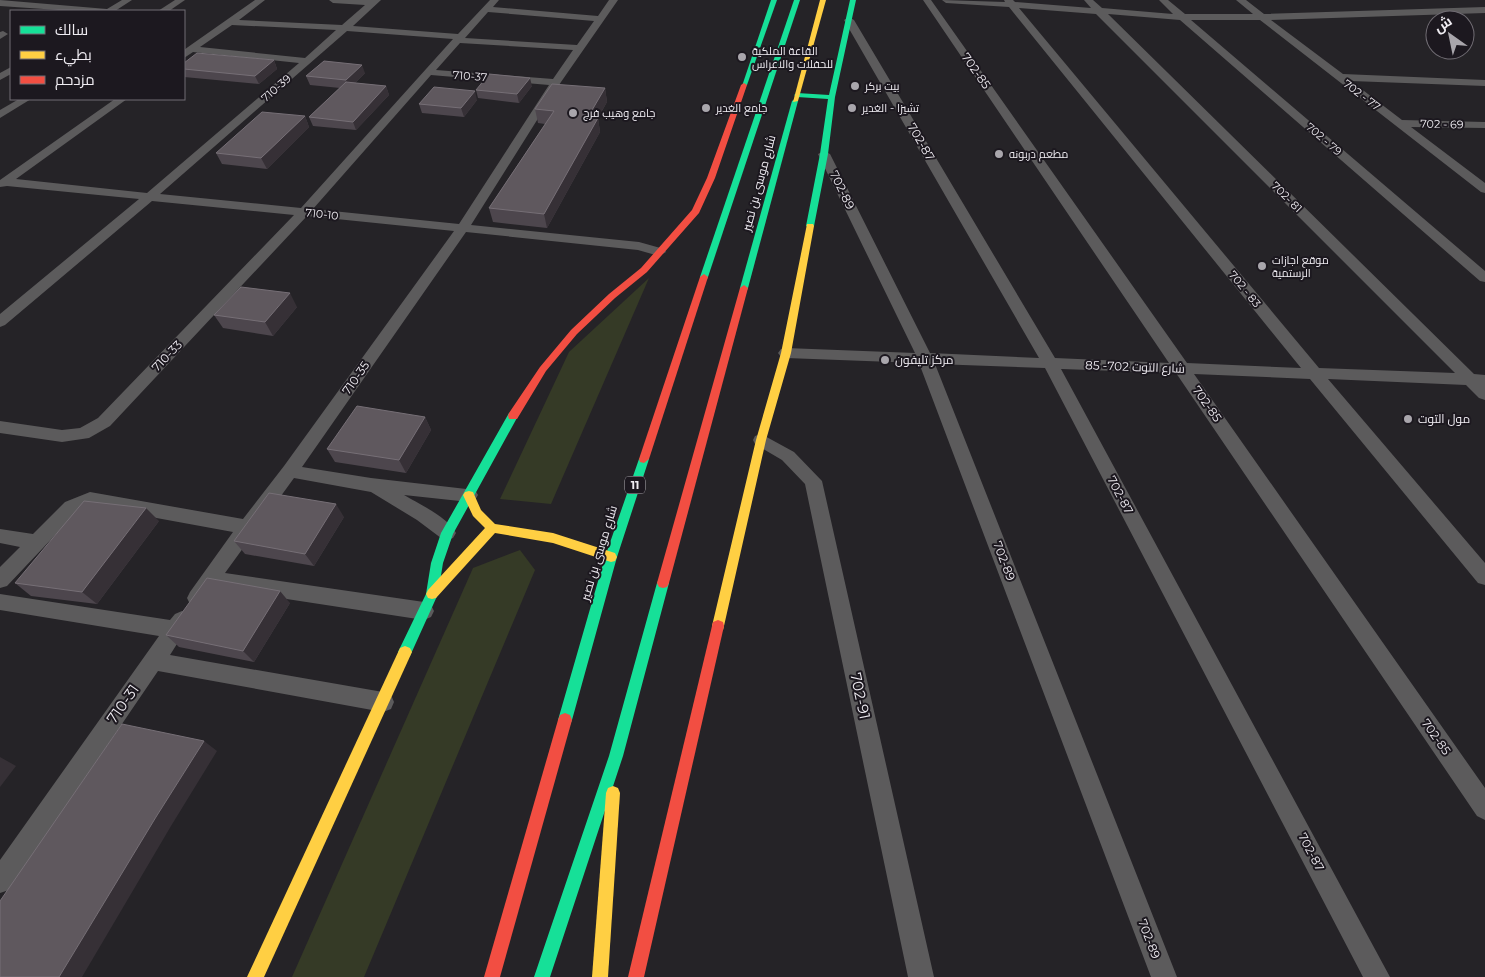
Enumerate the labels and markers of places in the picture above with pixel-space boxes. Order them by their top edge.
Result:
place label: القاعة الملكية للحفلات والاعراس [752,44,833,71]
marker: القاعة الملكية للحفلات والاعراس [736,51,748,63]
place label: بيت بركر [864,79,900,93]
marker: بيت بركر [849,80,861,92]
place label: جامع الغدير [715,101,767,116]
place label: تشيزا - الغدير [861,101,919,115]
marker: جامع الغدير [700,102,712,114]
marker: تشيزا - الغدير [846,102,858,114]
place label: جامع وهيب فرج [583,106,655,121]
marker: جامع وهيب فرج [567,107,579,119]
place label: مطعم دربونه [1009,147,1068,162]
marker: مطعم دربونه [993,148,1005,160]
place label: موقع اجازات الرستمية [1272,253,1329,280]
marker: موقع اجازات الرستمية [1256,260,1268,272]
place label: مركز تليفون [895,352,954,367]
marker: مركز تليفون [879,354,891,366]
place label: مول التوت [1418,411,1470,426]
marker: مول التوت [1402,413,1414,425]

